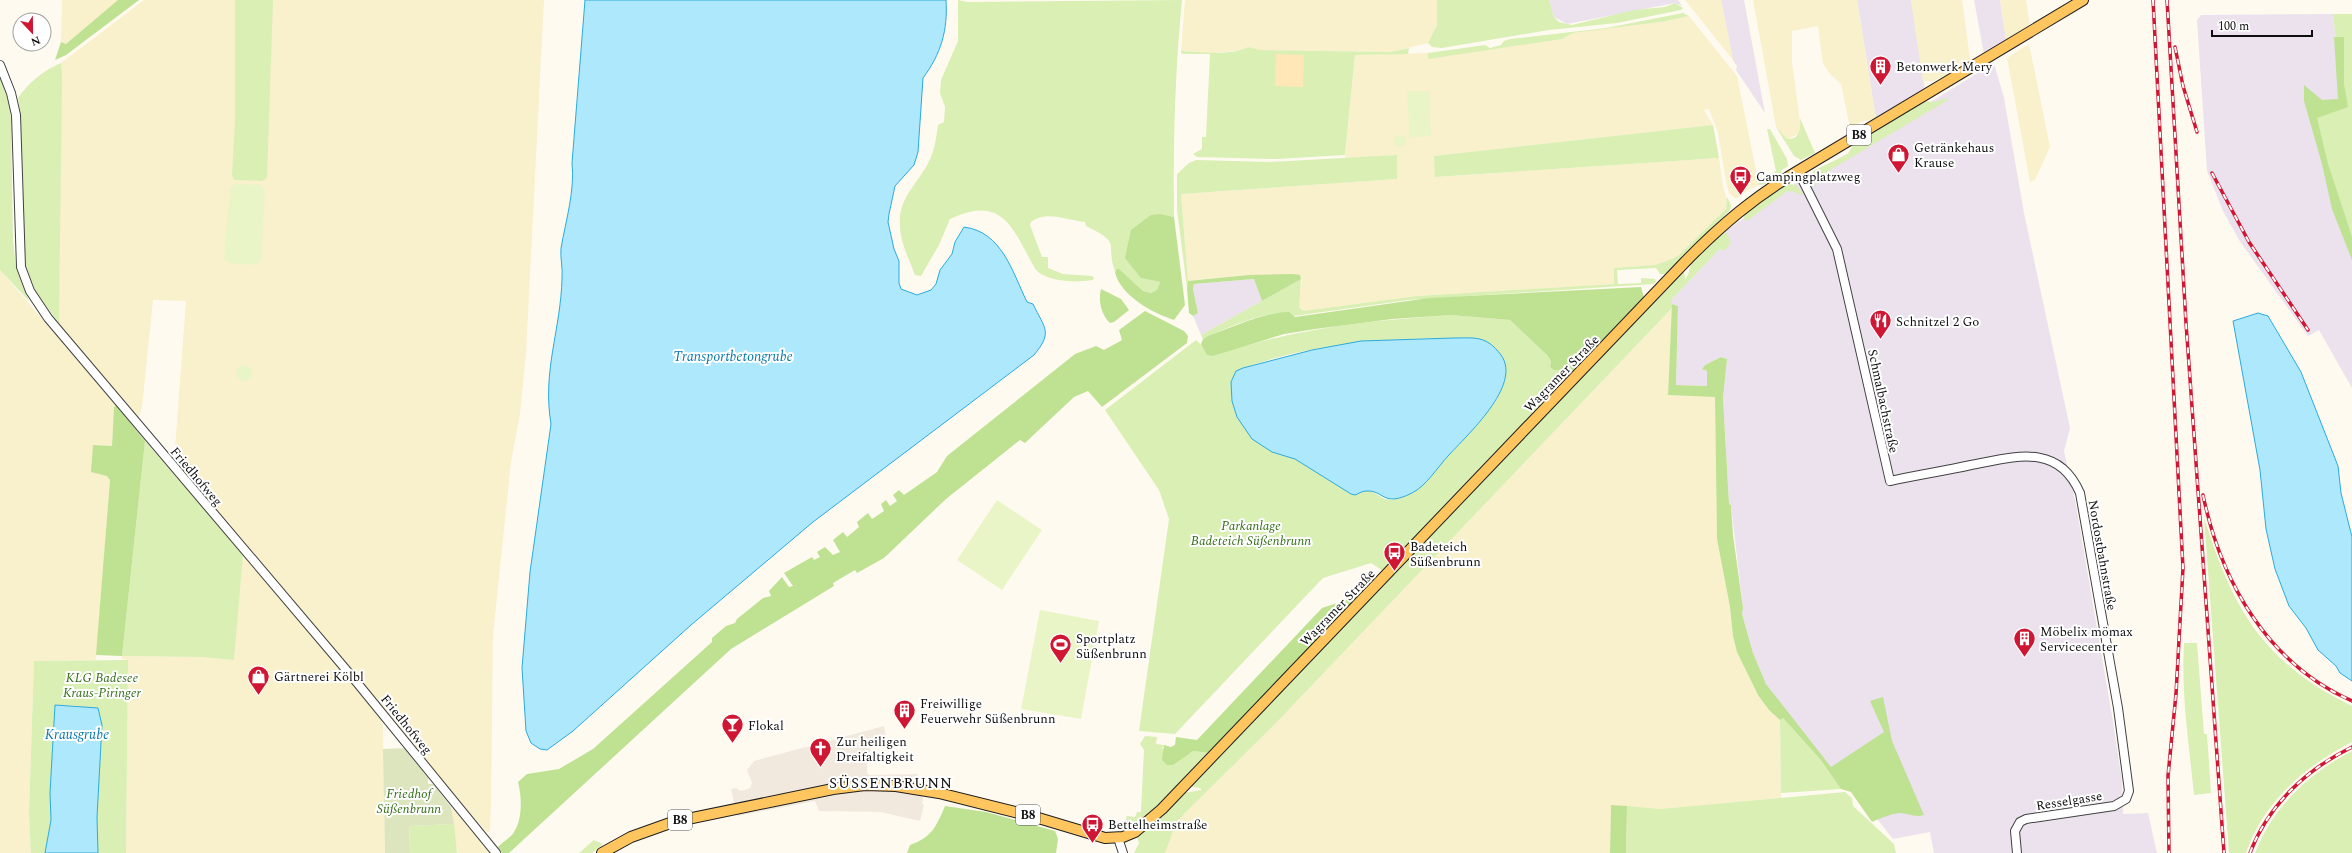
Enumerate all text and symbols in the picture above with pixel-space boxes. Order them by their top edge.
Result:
north arrow [12,12,52,52]
scale bar [2212,12,2312,38]
text: 100 m [2218,17,2249,36]
text: N [28,31,43,50]
building icon: Betonwerk Mery [1867,53,1893,86]
place label: Betonwerk Mery [1896,57,1993,77]
road number: B8 [1847,125,1871,145]
place label: Getränkehaus Krause [1914,138,1994,173]
shop icon: Getränkehaus Krause [1885,141,1911,174]
bus stop icon: Campingplatzweg [1728,163,1754,196]
place label: Campingplatzweg [1756,167,1860,187]
restaurant icon: Schnitzel 2 Go [1868,308,1894,341]
place label: Schnitzel 2 Go [1896,312,1979,332]
street label: Wagramer Straße [1520,330,1604,417]
water label: Transportbetongrube [673,346,793,367]
street label: Schmalbachstraße [1862,347,1904,455]
street label: Friedhofweg [165,442,227,511]
street label: Nordostbahnstraße [2082,498,2122,612]
park label: Parkanlage Badeteich Süßenbrunn [1191,516,1311,551]
place label: Badeteich Süßenbrunn [1410,537,1481,572]
bus stop icon: Badeteich Süßenbrunn [1382,540,1408,573]
street label: Wagramer Straße [1296,564,1380,651]
place label: Möbelix mömax Servicecenter [2040,622,2133,657]
building icon: Möbelix mömax Servicecenter [2011,625,2037,658]
place label: Sportplatz Süßenbrunn [1076,629,1147,664]
sports icon: Sportplatz Süßenbrunn [1047,632,1073,665]
shop icon: Gärtnerei Kölbl [245,663,271,696]
place label: Gärtnerei Kölbl [274,667,364,687]
park label: KLG Badesee Kraus-Piringer [63,668,142,703]
street label: Friedhofweg [376,690,437,759]
place label: Freiwillige Feuerwehr Süßenbrunn [920,694,1056,729]
building icon: Freiwillige Feuerwehr Süßenbrunn [891,697,917,730]
bar icon: Flokal [719,712,745,745]
place label: Flokal [748,716,784,736]
water label: Krausgrube [45,724,109,745]
place label: Zur heiligen Dreifaltigkeit [836,732,914,767]
church icon: Zur heiligen Dreifaltigkeit [807,735,833,768]
district label: SÜSSENBRUNN [829,772,953,795]
park label: Friedhof Süßenbrunn [377,784,441,819]
street label: Resselgasse [2035,786,2104,816]
road number: B8 [1016,805,1040,825]
road number: B8 [668,810,692,830]
bus stop icon: Bettelheimstraße [1080,811,1106,844]
place label: Bettelheimstraße [1108,815,1207,835]

